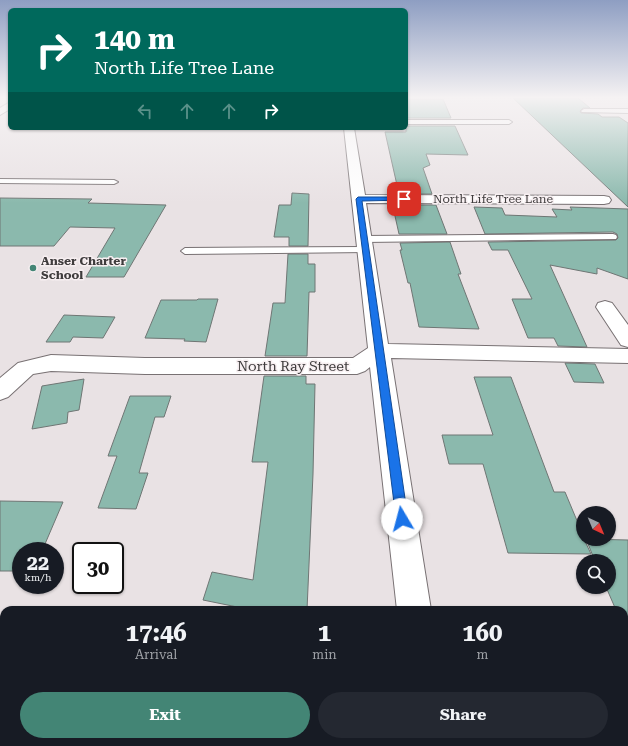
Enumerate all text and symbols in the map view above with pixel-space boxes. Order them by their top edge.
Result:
text: 140 m [94,23,175,56]
icon: right [28,24,80,76]
text: North Life Tree Lane [94,57,274,78]
icon: left [134,100,156,122]
icon: ahead [176,100,198,122]
icon: ahead [218,100,240,122]
icon: right [260,100,282,122]
pin [387,182,421,216]
icon: arrive [393,188,415,210]
street label: North Life Tree Lane [433,192,553,206]
place label: Anser Charter School [41,254,126,282]
marker: Anser Charter School [28,263,38,273]
street label: North Ray Street [237,358,349,374]
position arrow [381,498,423,540]
north arrow [576,506,616,546]
map controls [576,506,616,594]
speed limit sign: 30 [72,542,124,594]
text: 22 [27,551,49,575]
button: search [576,554,616,594]
text: km/h [25,572,51,583]
text: 17:46 [126,619,187,647]
text: 1 [318,619,331,647]
text: 160 [462,619,503,647]
text: Arrival [135,647,177,662]
text: min [312,647,337,662]
text: m [476,647,488,662]
button: Exit [20,692,310,738]
button: Share [318,692,608,738]

